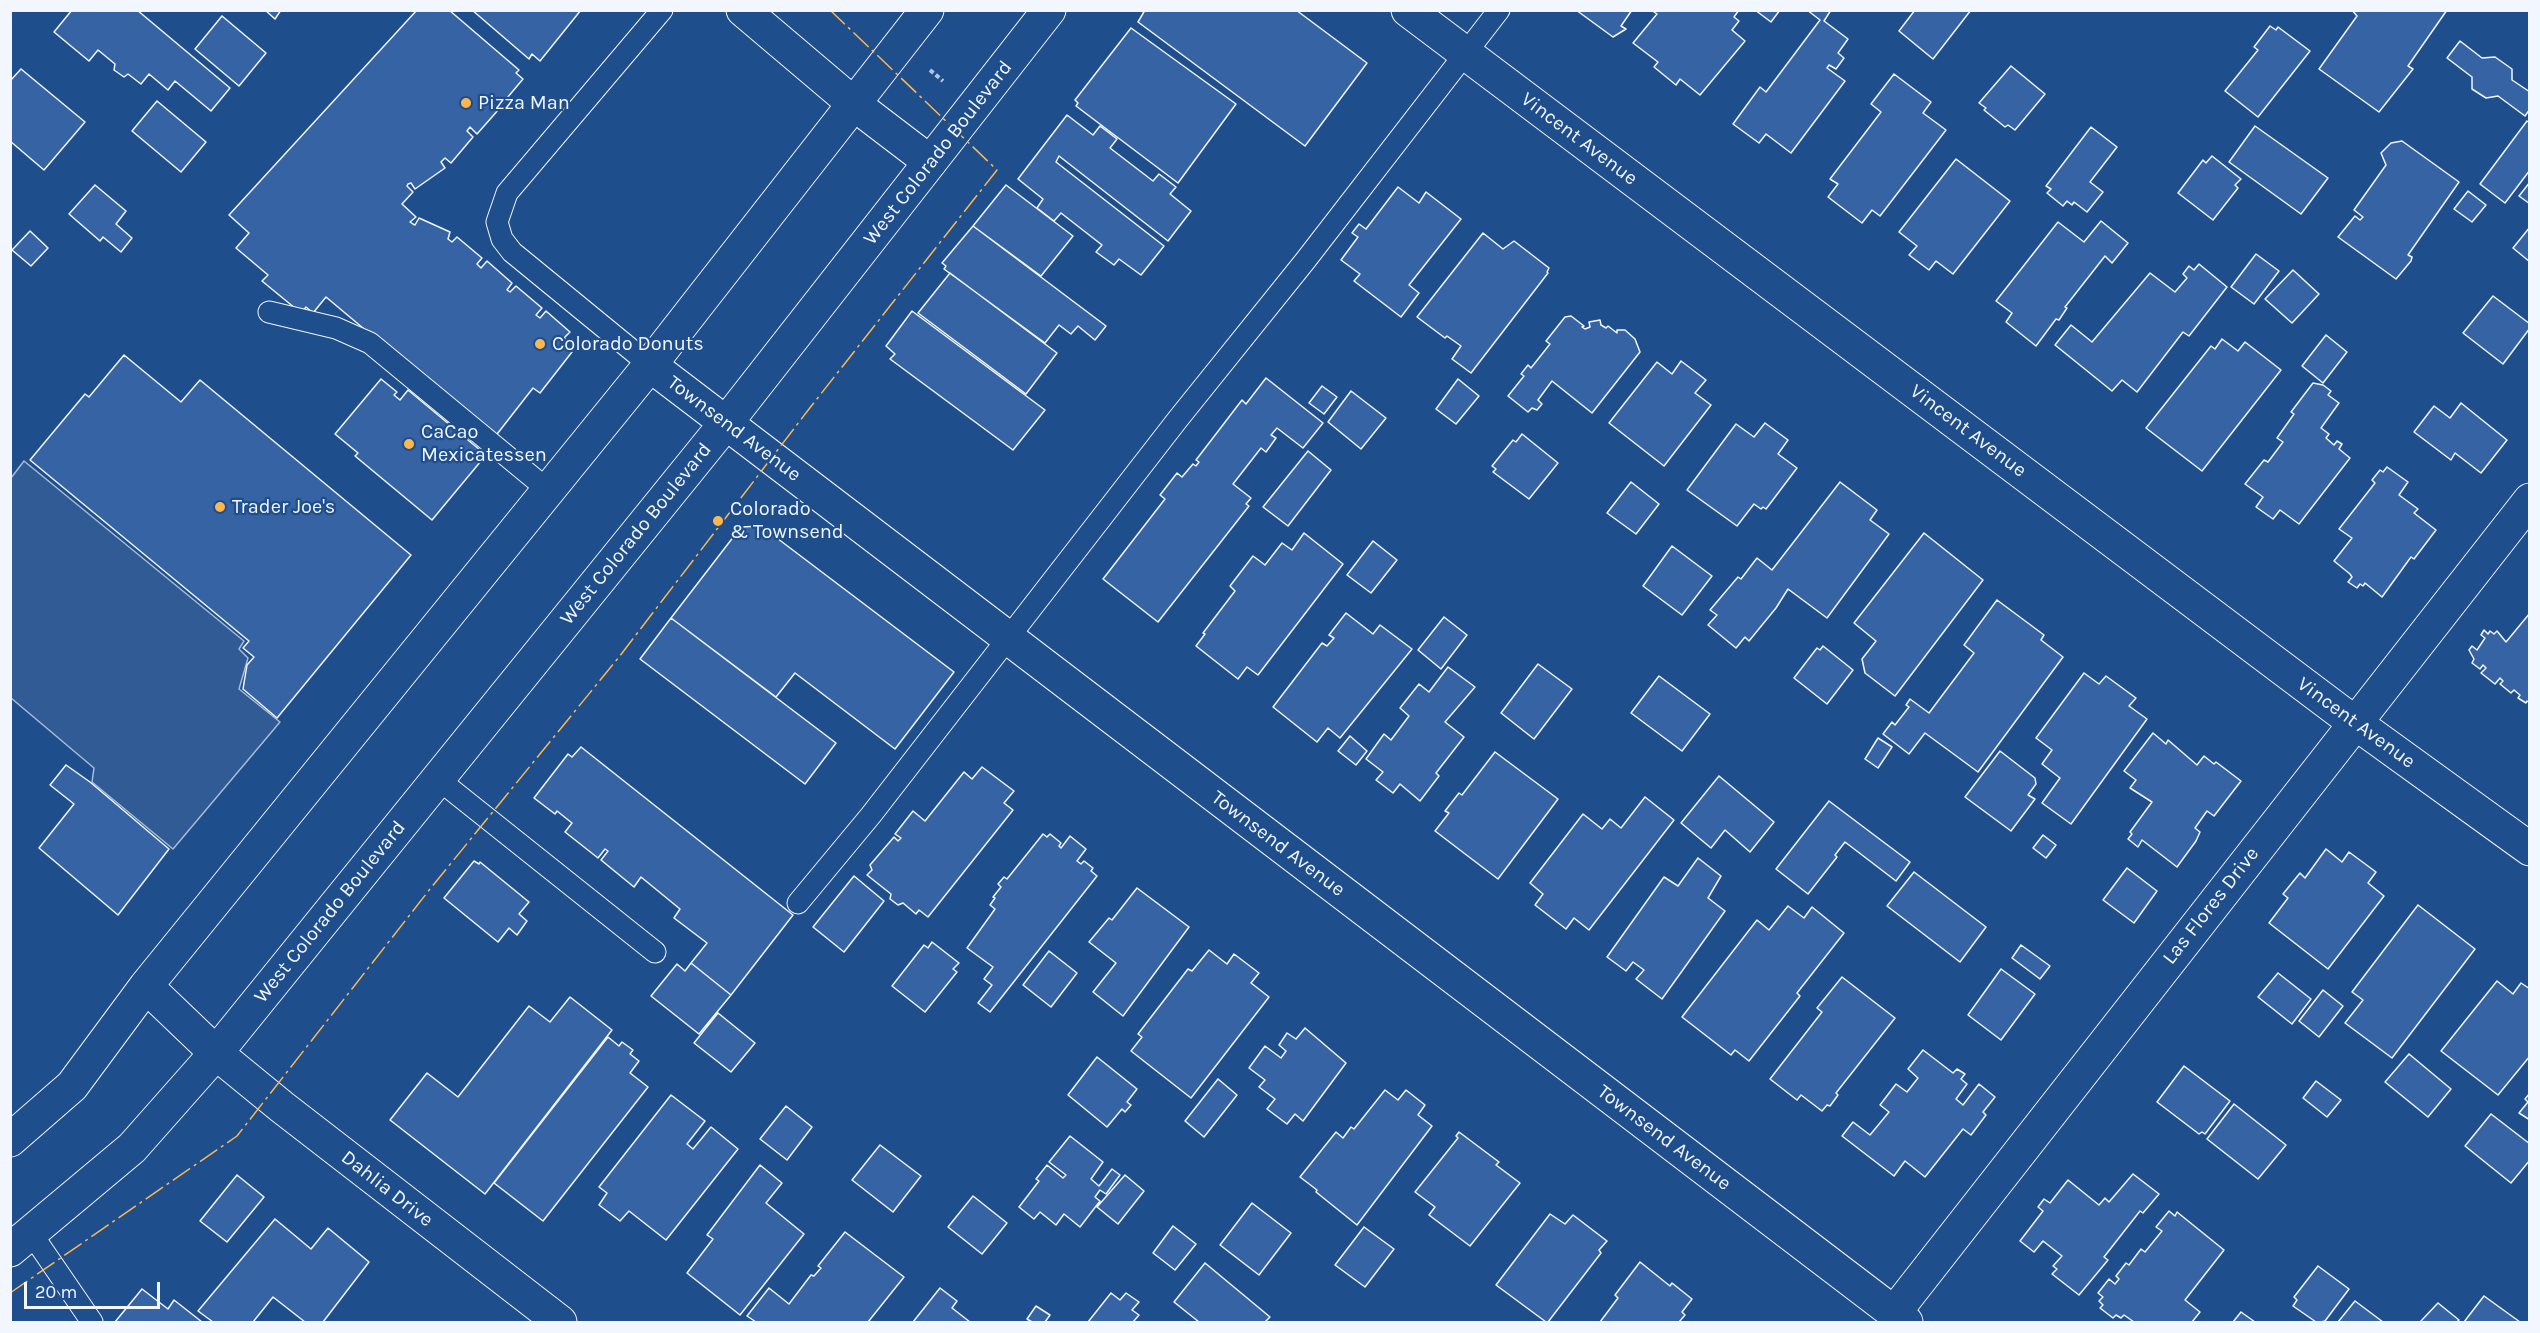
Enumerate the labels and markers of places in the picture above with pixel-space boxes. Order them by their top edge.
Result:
place label: Pizza Man [478,91,570,115]
marker: Pizza Man [459,96,473,110]
place label: Colorado Donuts [552,332,704,356]
marker: Colorado Donuts [533,337,547,351]
place label: CaCao Mexicatessen [421,420,547,467]
marker: CaCao Mexicatessen [402,437,416,451]
place label: Trader Joe's [232,495,335,519]
place label: Colorado & Townsend [730,497,844,544]
marker: Trader Joe's [213,500,227,514]
marker: Colorado & Townsend [711,514,725,528]

